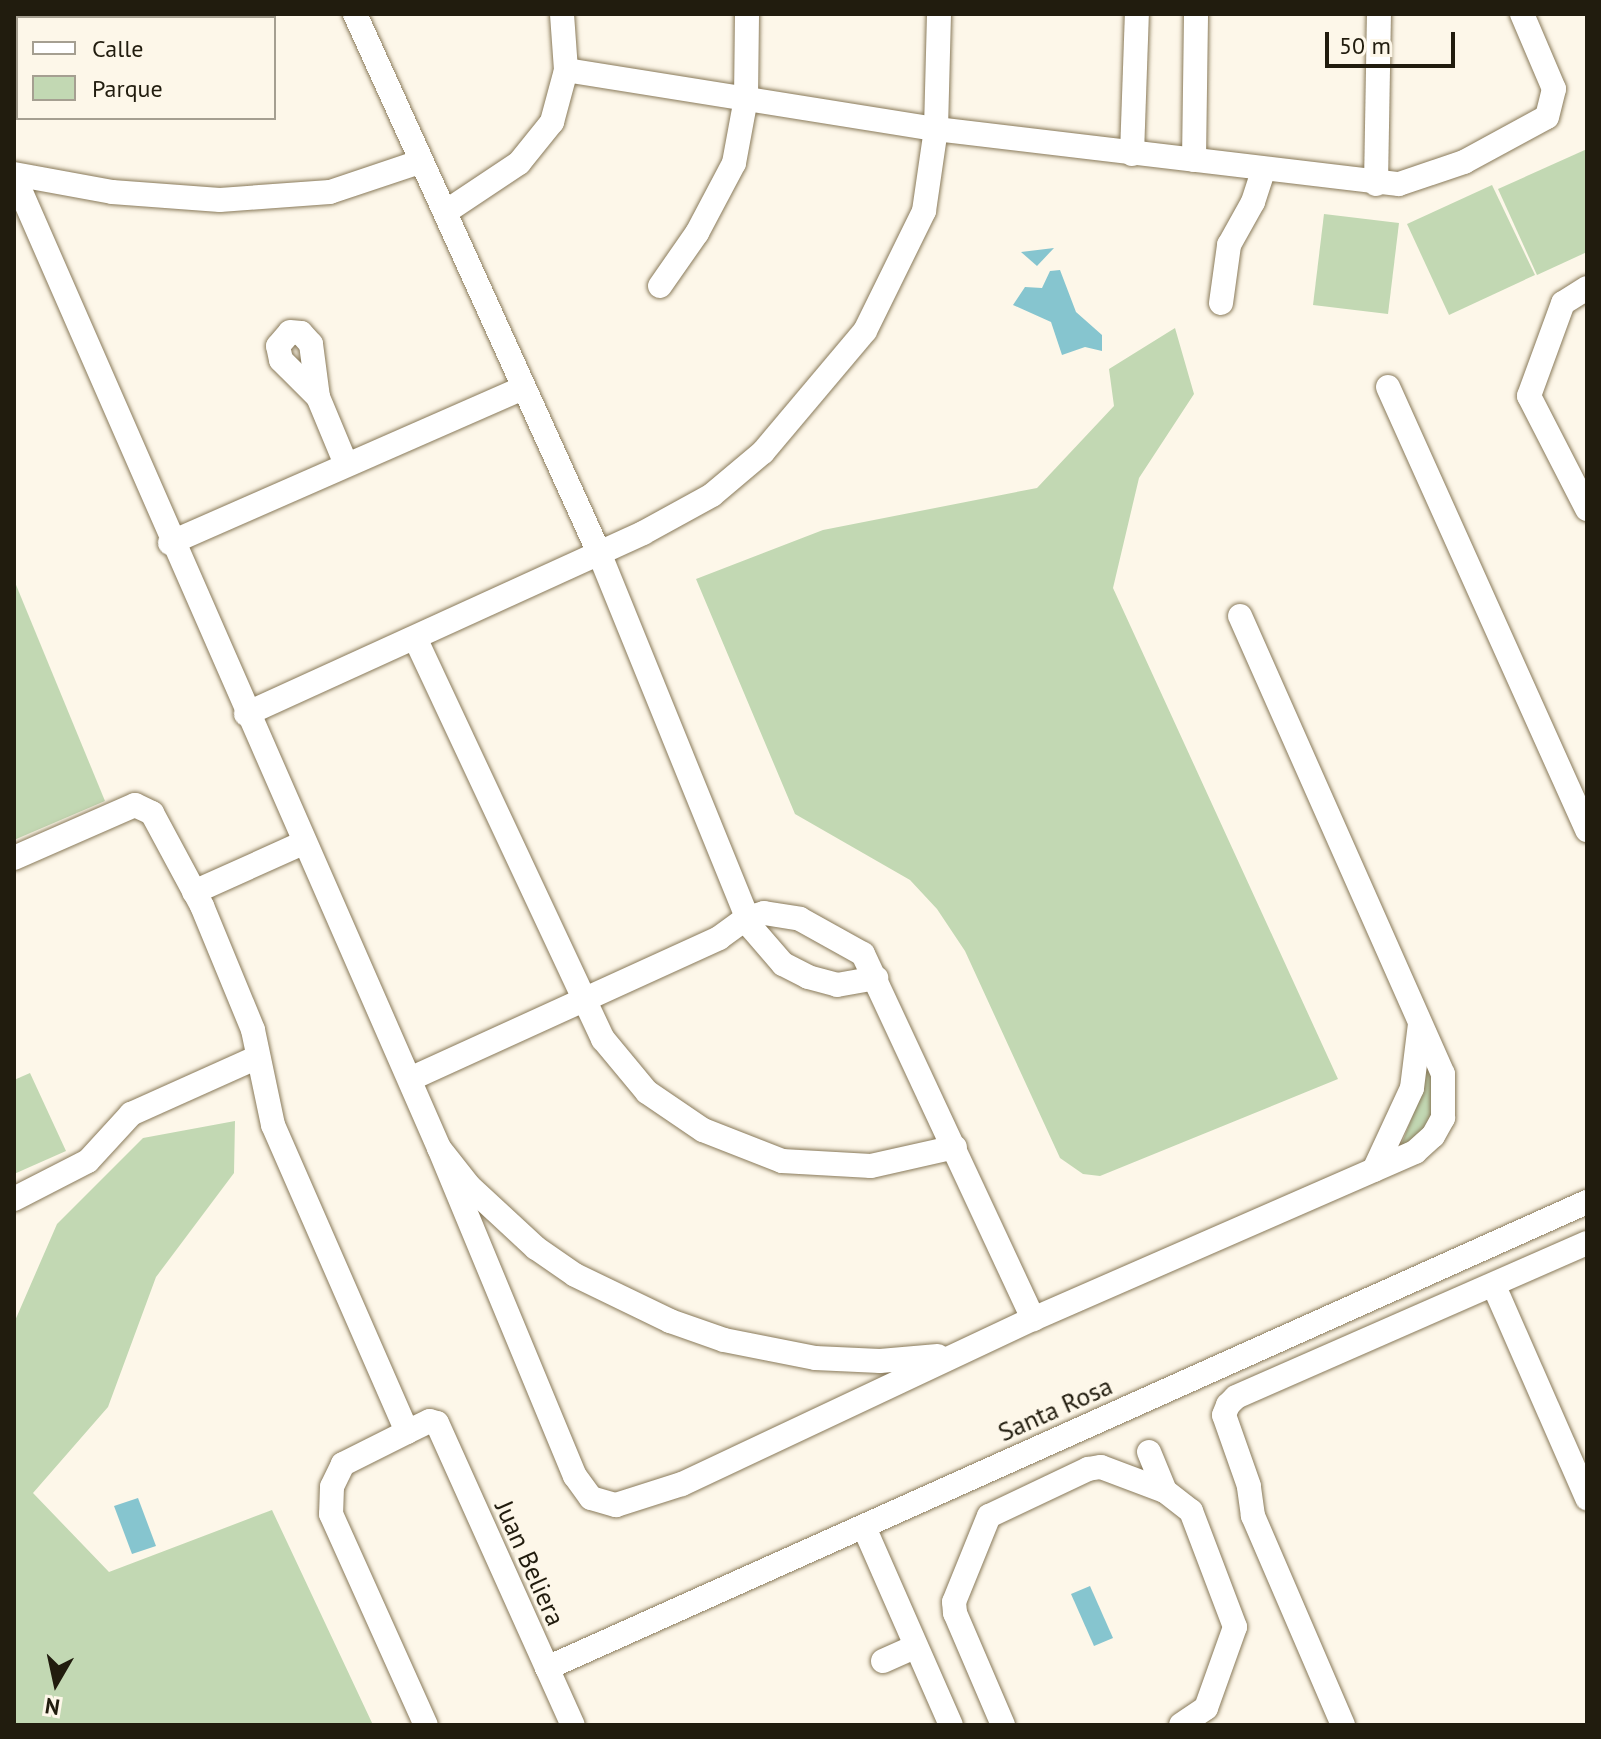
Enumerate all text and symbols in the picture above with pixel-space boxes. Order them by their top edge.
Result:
legend [16,16,276,120]
scale bar [1329,16,1459,66]
text: 50 m [1339,30,1391,61]
text: Calle [92,33,143,64]
text: Parque [92,73,163,104]
street label: Santa Rosa [993,1370,1117,1448]
street label: Juan Beliera [489,1496,571,1630]
north arrow [16,1643,96,1723]
text: N [43,1692,62,1722]

